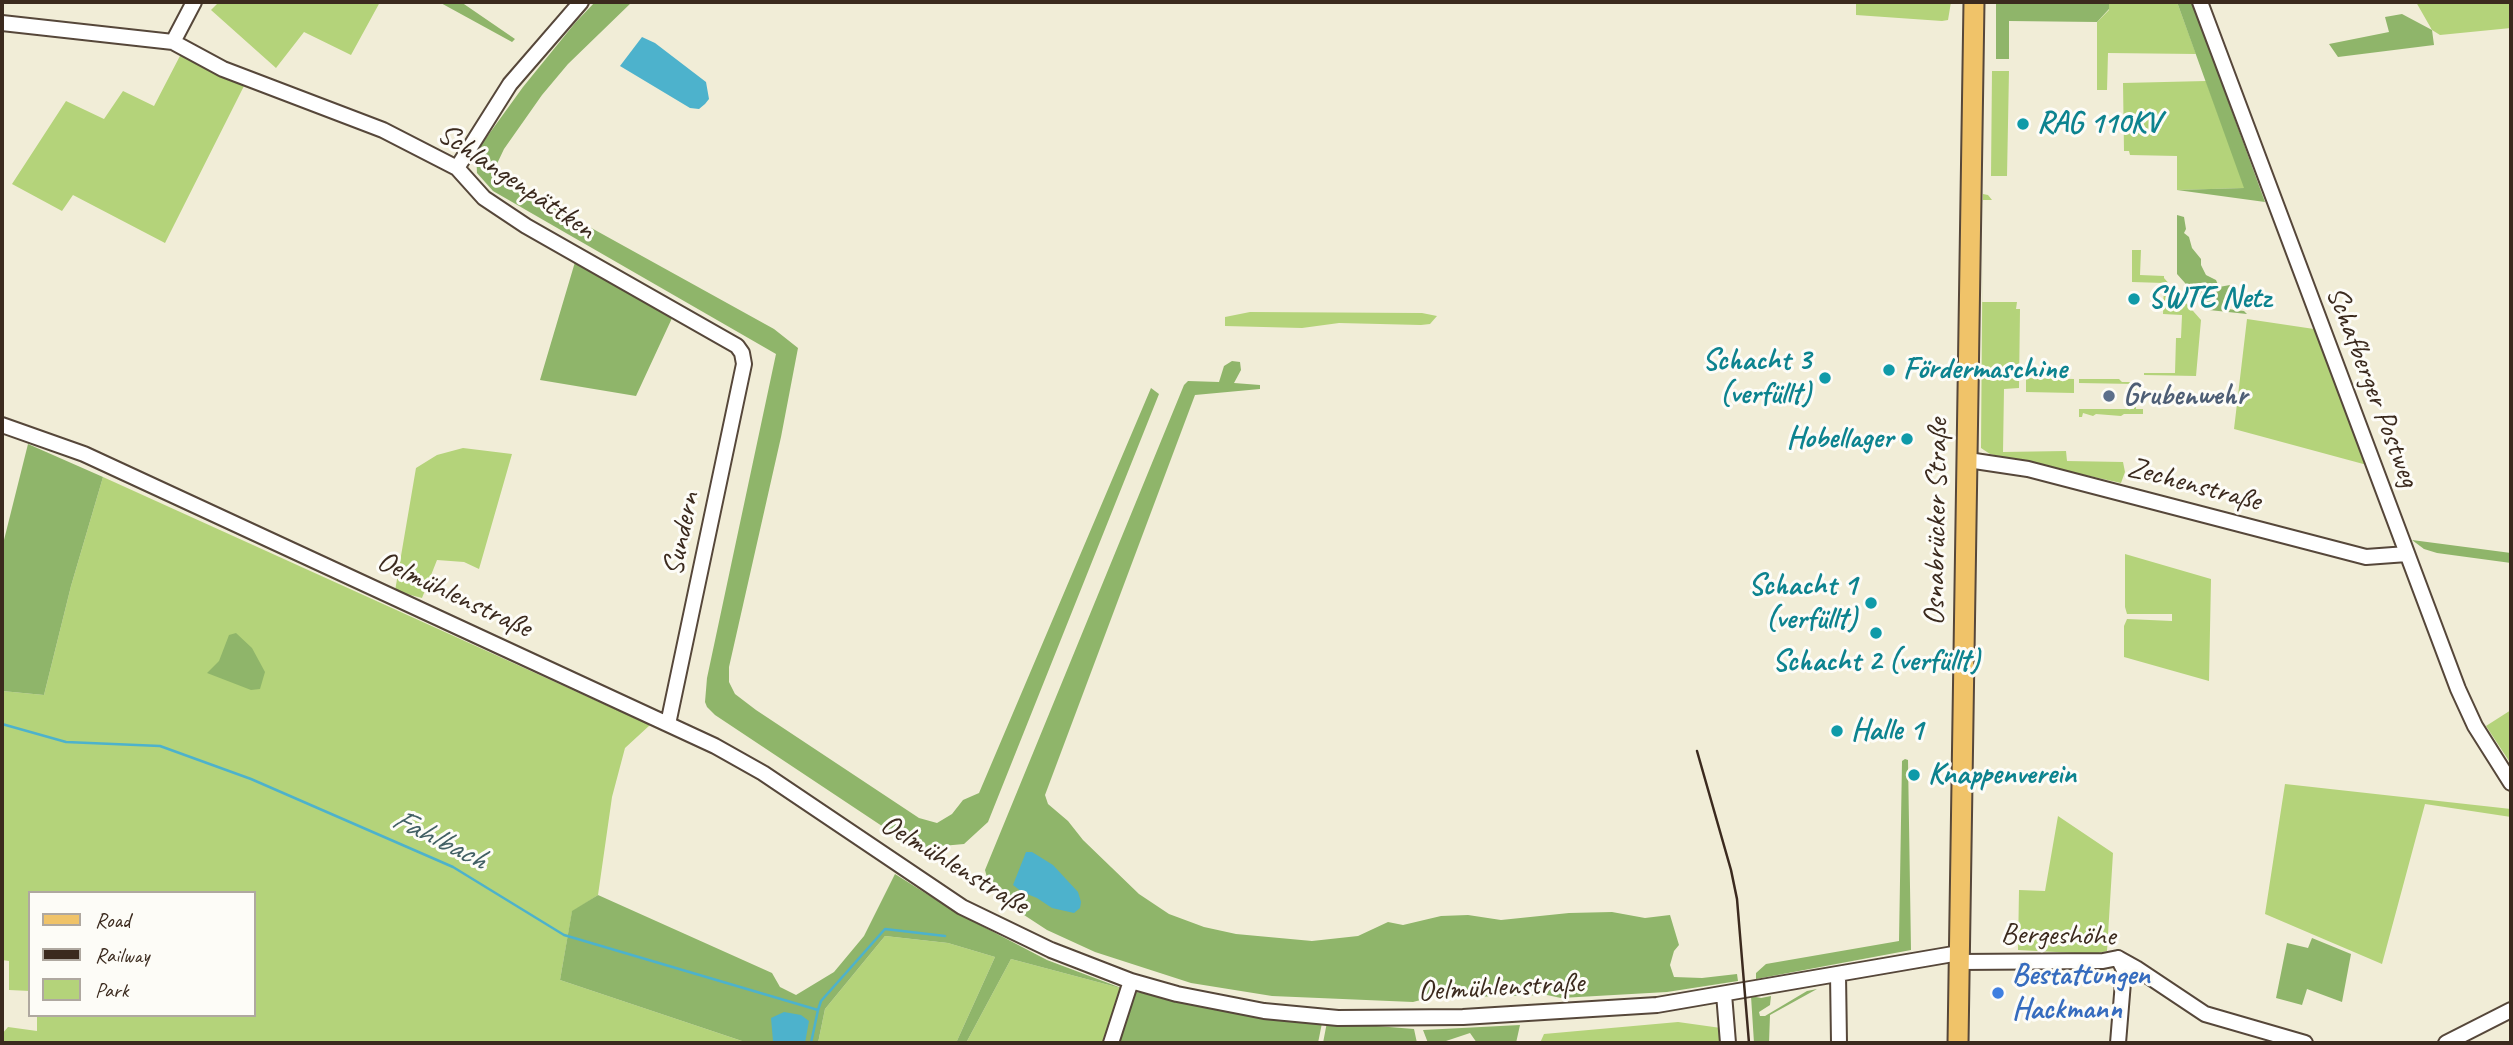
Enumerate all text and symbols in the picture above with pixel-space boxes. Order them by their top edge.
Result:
place label: RAG 110KV [2037,106,2161,142]
street label: Schlangenpättken [430,116,602,248]
marker: RAG 110KV [2015,116,2031,132]
place label: SWTE Netz [2148,281,2270,317]
street label: Schafberger Postweg [2317,282,2427,492]
marker: SWTE Netz [2126,291,2142,307]
place label: Schacht 3 (verfüllt) [1702,343,1811,414]
place label: Fördermaschine [1903,352,2066,388]
marker: Fördermaschine [1881,362,1897,378]
marker: Schacht 3 (verfüllt) [1817,370,1833,386]
place label: Grubenwehr [2123,378,2247,414]
marker: Grubenwehr [2101,388,2117,404]
street label: Osnabrücker Straße [1917,418,1957,626]
place label: Hobellager [1787,421,1893,457]
marker: Hobellager [1899,431,1915,447]
street label: Zechenstraße [2123,450,2265,520]
street label: Sundern [656,489,708,579]
street label: Oelmühlenstraße [371,544,537,646]
place label: Schacht 1 (verfüllt) [1748,568,1857,638]
marker: Schacht 1 (verfüllt) [1863,595,1879,611]
marker: Schacht 2 (verfüllt) [1868,625,1884,641]
place label: Schacht 2 (verfüllt) [1772,644,1980,680]
place label: Halle 1 [1851,713,1923,749]
marker: Halle 1 [1829,723,1845,739]
place label: Knappenverein [1928,757,2076,793]
marker: Knappenverein [1906,767,1922,783]
water label: Fahlbach [385,801,493,879]
street label: Oelmühlenstraße [873,807,1035,923]
legend [28,891,256,1017]
text: Road [95,907,130,933]
street label: Bergeshöhe [2000,917,2116,955]
text: Railway [95,942,149,968]
place label: Bestattungen Hackmann [2012,958,2150,1028]
street label: Oelmühlenstraße [1417,966,1585,1010]
text: Park [95,977,128,1003]
marker: Bestattungen Hackmann [1990,985,2006,1001]

